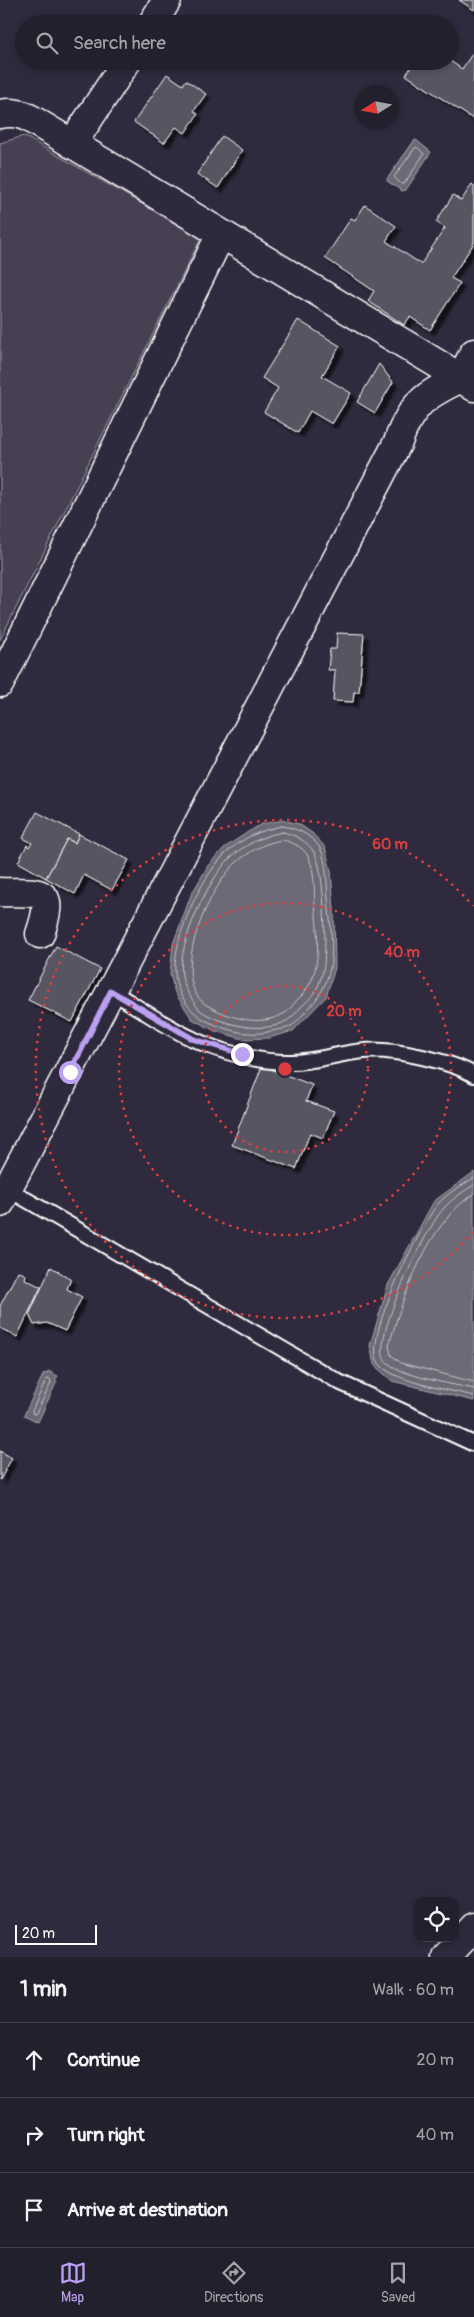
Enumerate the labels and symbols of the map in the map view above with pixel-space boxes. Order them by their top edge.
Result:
north arrow [354,85,399,130]
text: 60 m [372,835,408,854]
text: 40 m [384,943,420,962]
text: 20 m [326,1002,362,1021]
route end [231,1043,254,1066]
centre of rings [276,1060,294,1078]
route start [59,1061,82,1084]
scale bar [15,1922,98,1945]

